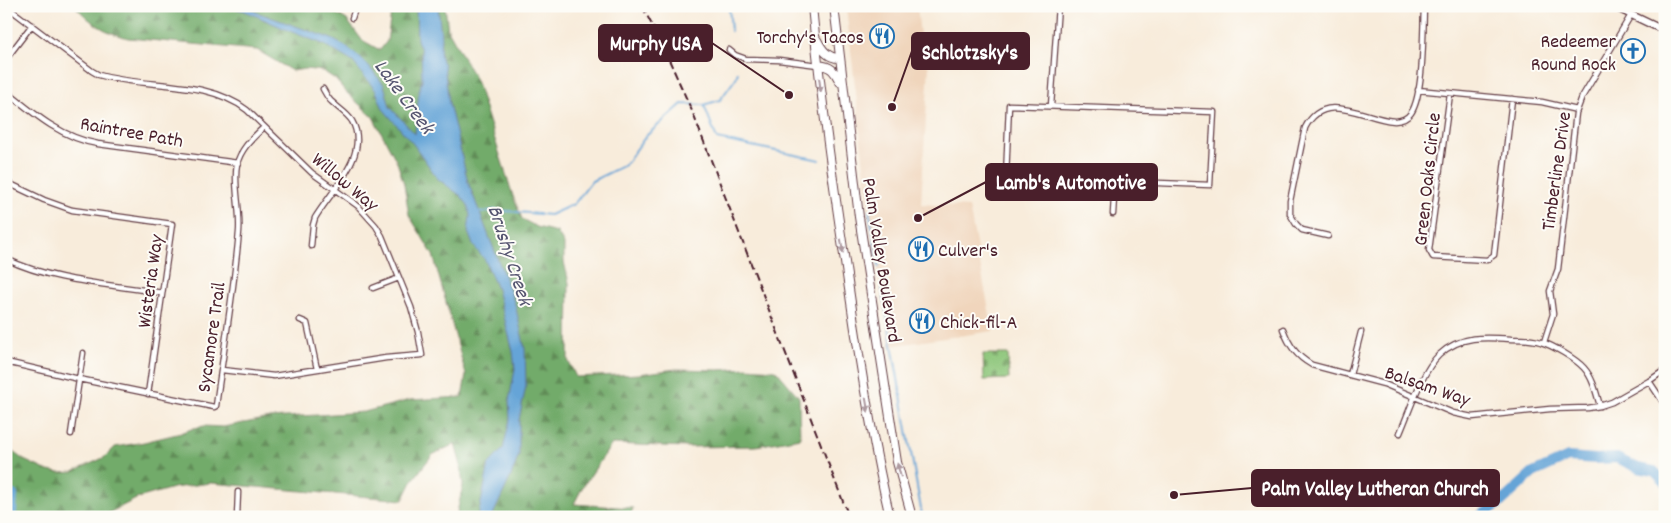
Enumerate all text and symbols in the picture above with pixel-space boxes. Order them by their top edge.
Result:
restaurant icon: Torchy's Tacos [869,23,895,49]
callout: Murphy USA [599,25,712,61]
place label: Torchy's Tacos [757,25,864,53]
place label: Redeemer Round Rock [1531,29,1617,80]
text: Murphy USA [610,31,702,61]
callout: Schlotzsky's [912,33,1029,69]
church icon: Redeemer Round Rock [1620,38,1646,64]
text: Schlotzsky's [922,40,1018,70]
water label: Lake Creek [365,54,441,143]
one-way arrow [816,77,824,93]
street label: Timberline Drive [1536,110,1580,233]
street label: Raintree Path [78,111,185,157]
street label: Green Oaks Circle [1408,111,1450,247]
street label: Willow Way [304,147,384,220]
callout: Lamb's Automotive [986,164,1157,200]
text: Lamb's Automotive [996,170,1146,200]
street label: Palm Valley Boulevard [853,176,907,345]
water label: Brushy Creek [478,202,539,312]
street label: Wisteria Way [132,232,172,330]
restaurant icon: Culver's [908,236,934,262]
one-way arrow [839,238,847,254]
place label: Culver's [938,238,998,266]
street label: Sycamore Trail [191,280,235,394]
restaurant icon: Chick-fil-A [909,308,935,334]
place label: Chick-fil-A [940,310,1018,338]
street label: Balsam Way [1381,360,1474,416]
one-way arrow [863,397,871,413]
one-way arrow [895,462,903,477]
callout: Palm Valley Lutheran Church [1252,470,1499,506]
text: Palm Valley Lutheran Church [1261,476,1489,506]

